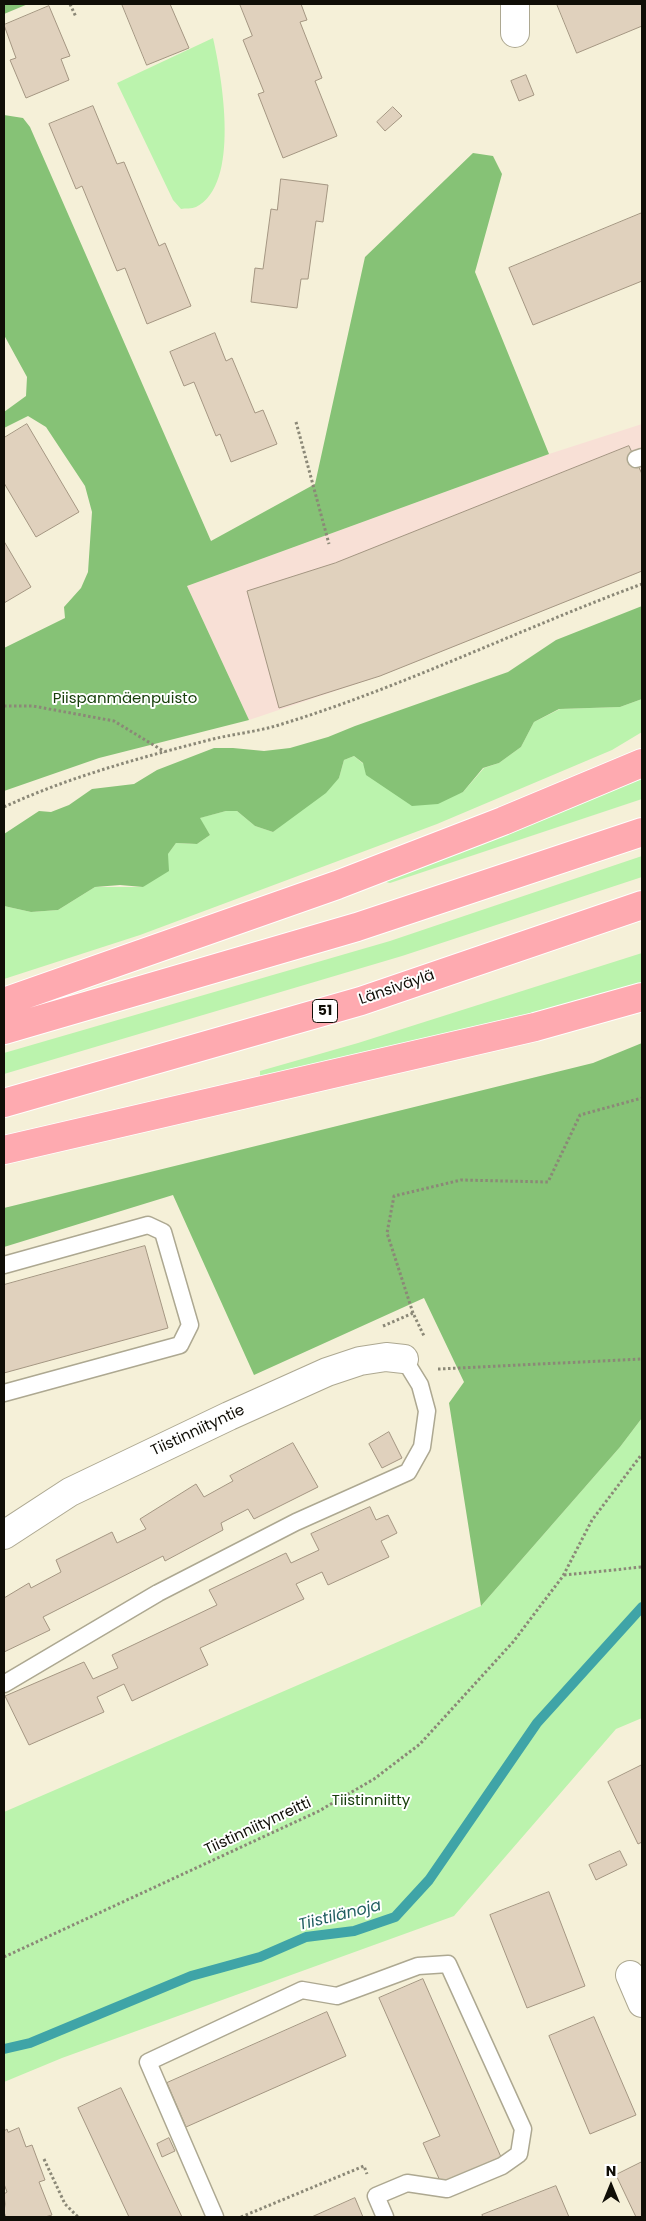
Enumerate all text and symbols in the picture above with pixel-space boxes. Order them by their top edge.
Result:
park label: Piispanmäenpuisto [53,690,197,708]
street label: Länsiväylä [357,967,437,1009]
road number: 51 [312,999,338,1022]
street label: Tiistinniityntie [148,1401,248,1461]
park label: Tiistinniitty [332,1792,410,1810]
street label: Tiistinniitynreitti [202,1794,314,1860]
water label: Tiistilänoja [297,1896,383,1936]
north arrow [586,2161,636,2211]
text: N [606,2161,616,2181]

